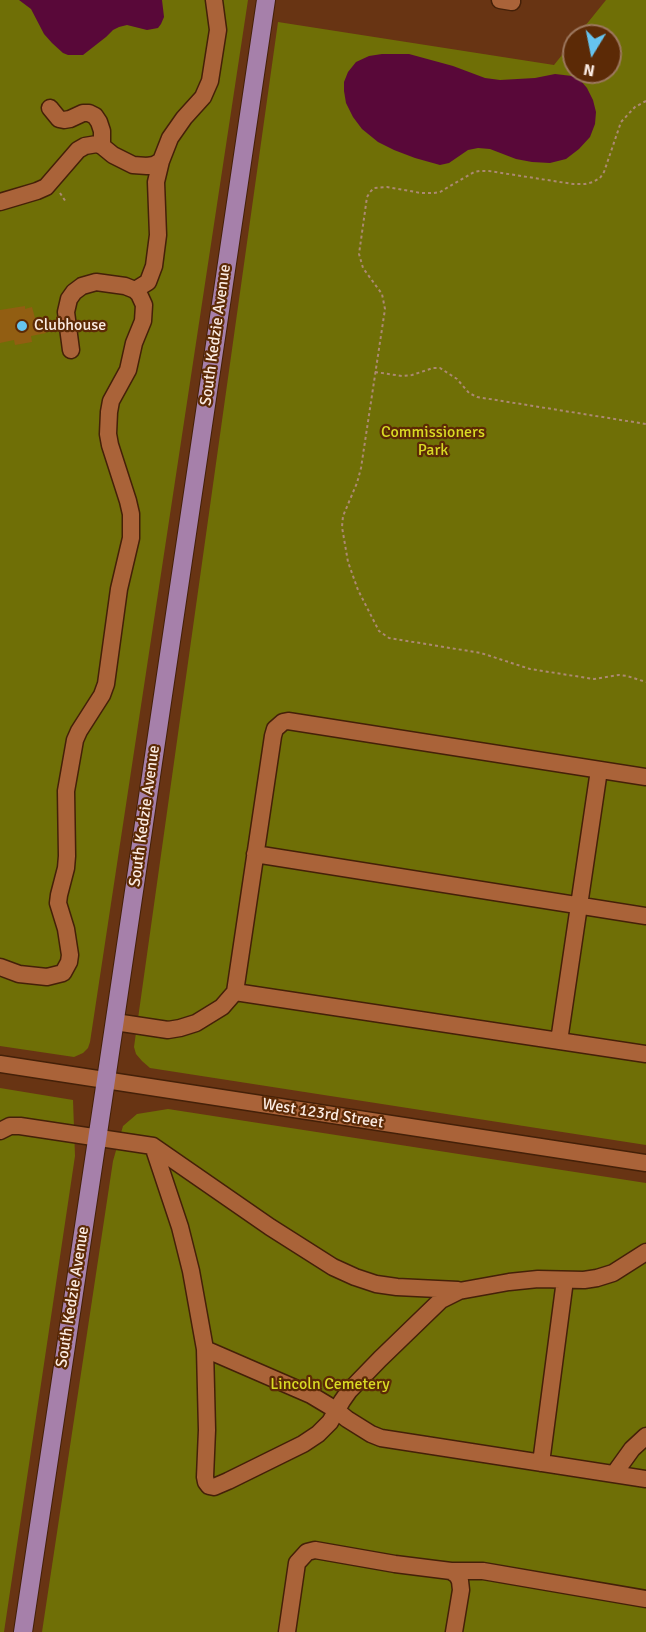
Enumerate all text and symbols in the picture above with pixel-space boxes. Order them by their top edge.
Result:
north arrow [562,24,622,84]
text: N [582,59,596,81]
street label: South Kedzie Avenue [197,263,235,407]
place label: Clubhouse [34,316,106,336]
marker: Clubhouse [15,319,29,333]
park label: Commissioners Park [381,423,485,461]
street label: South Kedzie Avenue [126,744,164,888]
street label: West 123rd Street [261,1095,385,1133]
street label: South Kedzie Avenue [52,1225,94,1369]
park label: Lincoln Cemetery [270,1375,390,1395]

